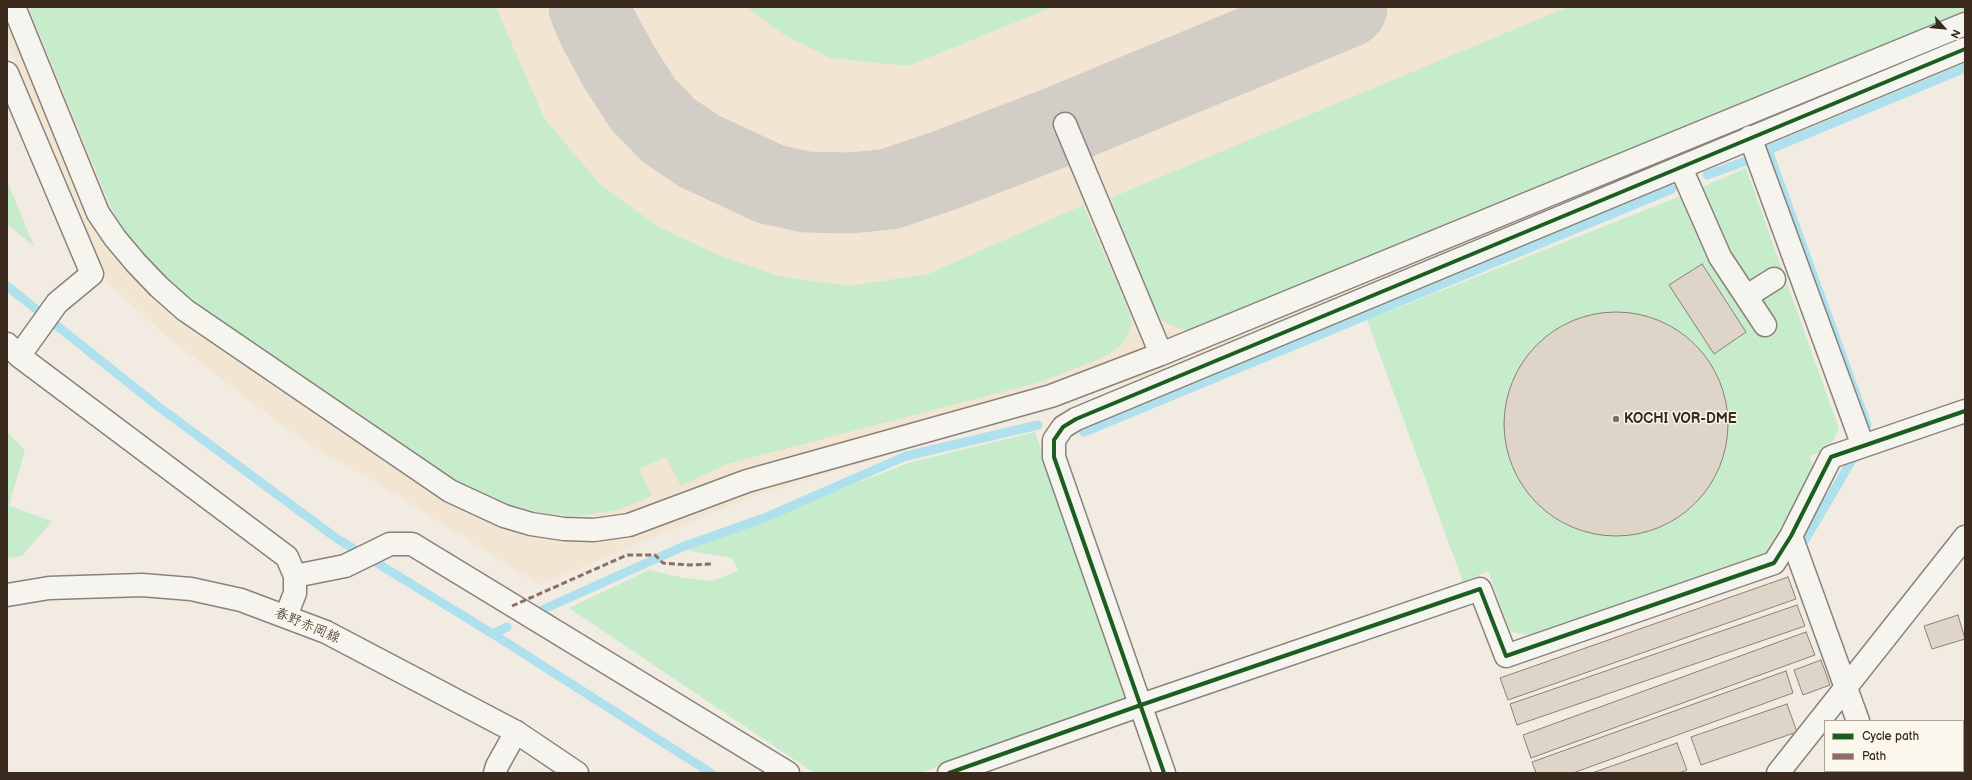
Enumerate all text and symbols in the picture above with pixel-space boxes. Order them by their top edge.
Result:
north arrow [1924,8,1964,48]
text: N [1947,27,1963,40]
place label: KOCHI VOR-DME [1624,411,1737,427]
marker: KOCHI VOR-DME [1611,414,1621,424]
street label: 春野赤岡線 [272,605,342,647]
legend [1824,720,1964,772]
text: Cycle path [1862,729,1919,744]
text: Path [1862,749,1886,764]

